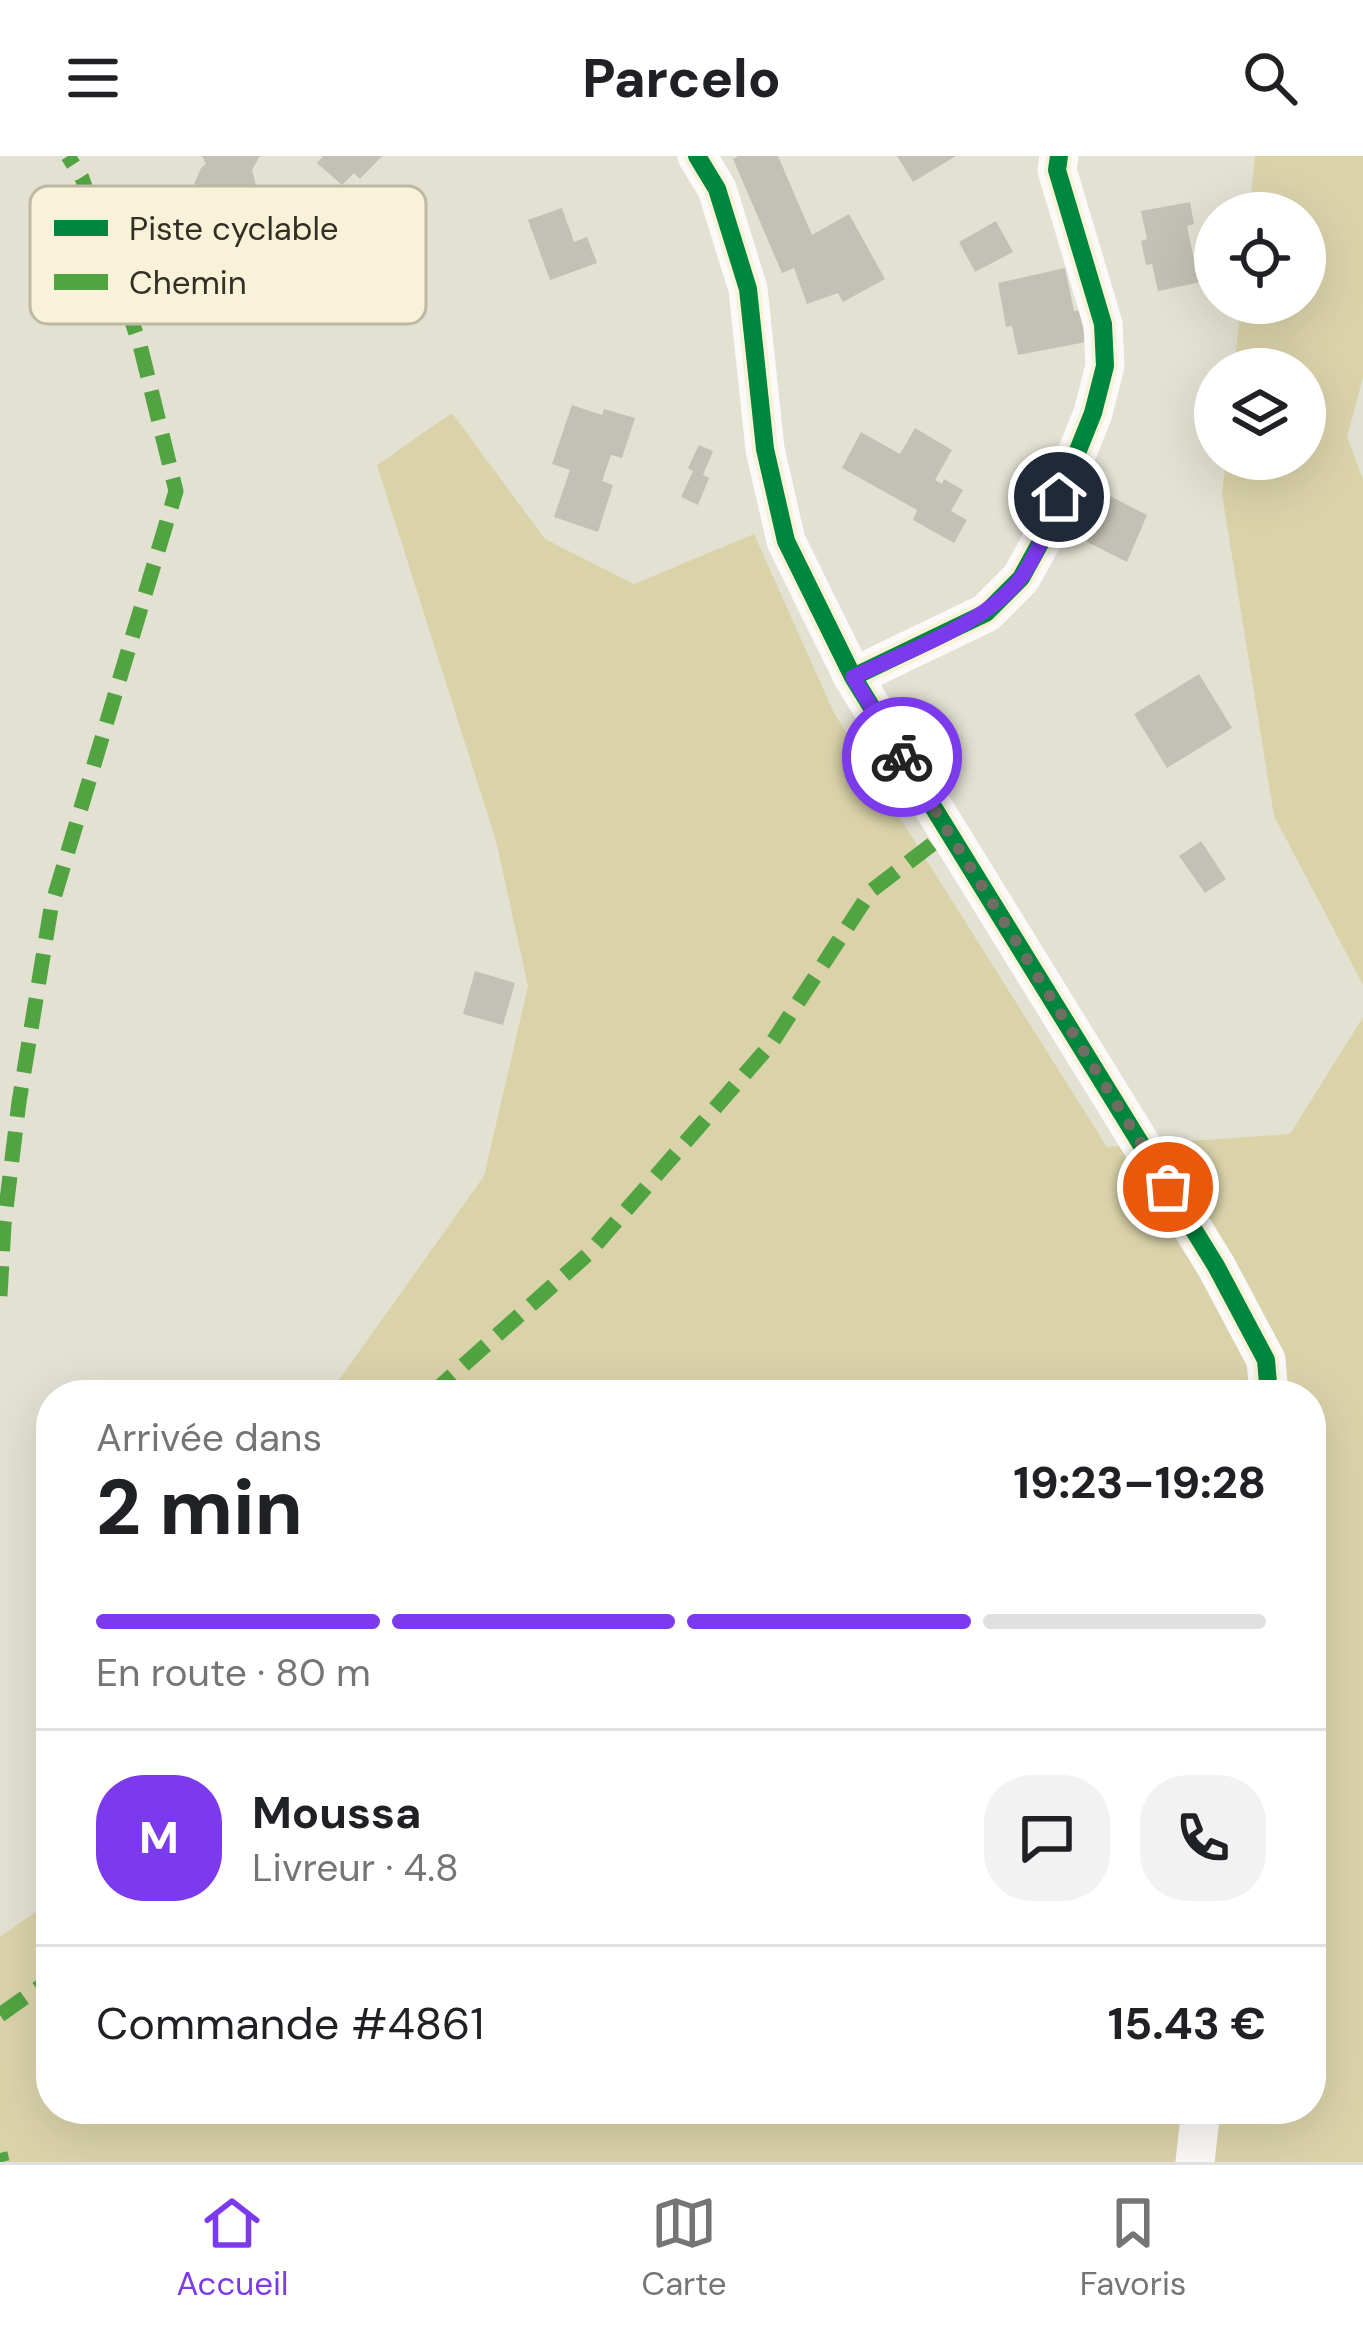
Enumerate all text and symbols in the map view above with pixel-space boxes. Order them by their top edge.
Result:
text: Parcelo [582,43,781,114]
icon: menu [60,45,126,111]
icon: search [1237,45,1303,111]
legend [30,186,426,324]
map controls [1194,192,1326,480]
button: locate [1194,192,1326,324]
text: Piste cyclable [129,207,339,250]
text: Chemin [129,261,247,304]
button: layers [1194,348,1326,480]
pin [1008,446,1110,548]
icon: home [1026,464,1092,530]
courier [842,697,962,817]
icon: bike [869,724,935,790]
pin [1117,1136,1219,1238]
icon: bag [1135,1154,1201,1220]
text: Arrivée dans [96,1412,322,1463]
text: 19:23–19:28 [1013,1453,1266,1512]
text: 2 min [96,1457,303,1558]
text: En route · 80 m [96,1647,371,1698]
button: chat [984,1775,1110,1901]
button: phone [1140,1775,1266,1901]
text: Moussa [252,1783,421,1842]
text: M [139,1808,179,1867]
text: Livreur · 4.8 [252,1842,459,1893]
text: Commande #4861 [96,1994,484,2053]
text: 15.43 € [1108,1994,1266,2053]
tab: Accueil [177,2190,288,2305]
tab: Carte [641,2190,727,2305]
tab: Favoris [1080,2190,1186,2305]

